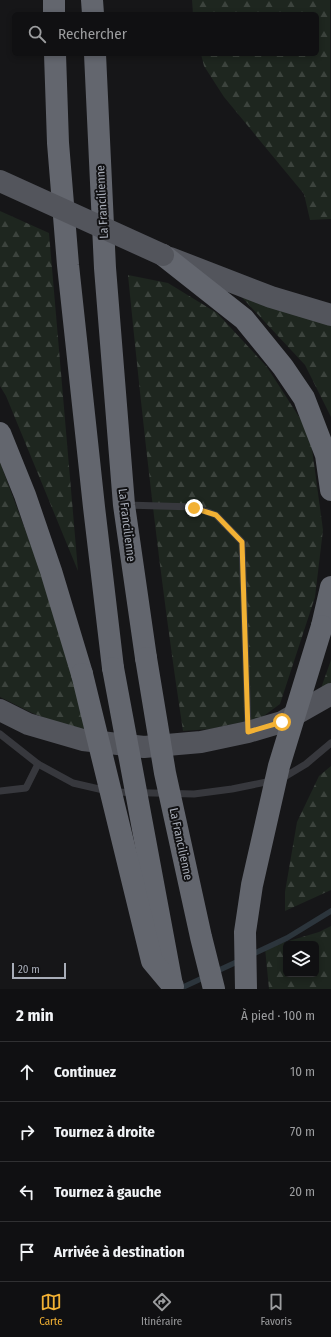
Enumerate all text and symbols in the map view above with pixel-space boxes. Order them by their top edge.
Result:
search box [12,12,319,56]
icon: search [26,23,48,45]
text: Rechercher [58,25,127,43]
street label: La Francilienne [93,165,111,239]
street label: La Francilienne [116,488,138,562]
route end [185,499,203,517]
route start [273,713,291,731]
street label: La Francilienne [166,807,196,882]
map controls [283,941,319,977]
button: layers [283,941,319,977]
scale bar [12,961,66,980]
text: 20 m [18,963,40,976]
text: 2 min [16,1005,54,1026]
text: À pied · 100 m [241,1008,315,1023]
icon: ahead [16,1061,38,1083]
text: Continuez [54,1063,116,1081]
text: 10 m [290,1064,315,1079]
icon: right [16,1121,38,1143]
text: Tournez à droite [54,1123,155,1141]
text: 70 m [290,1124,315,1139]
icon: left [16,1181,38,1203]
text: Tournez à gauche [54,1183,161,1201]
text: 20 m [289,1184,315,1199]
icon: arrive [16,1241,38,1263]
text: Arrivée à destination [54,1243,185,1261]
tab: Carte [39,1291,63,1328]
tab: Itinéraire [141,1291,182,1328]
tab: Favoris [261,1291,292,1328]

